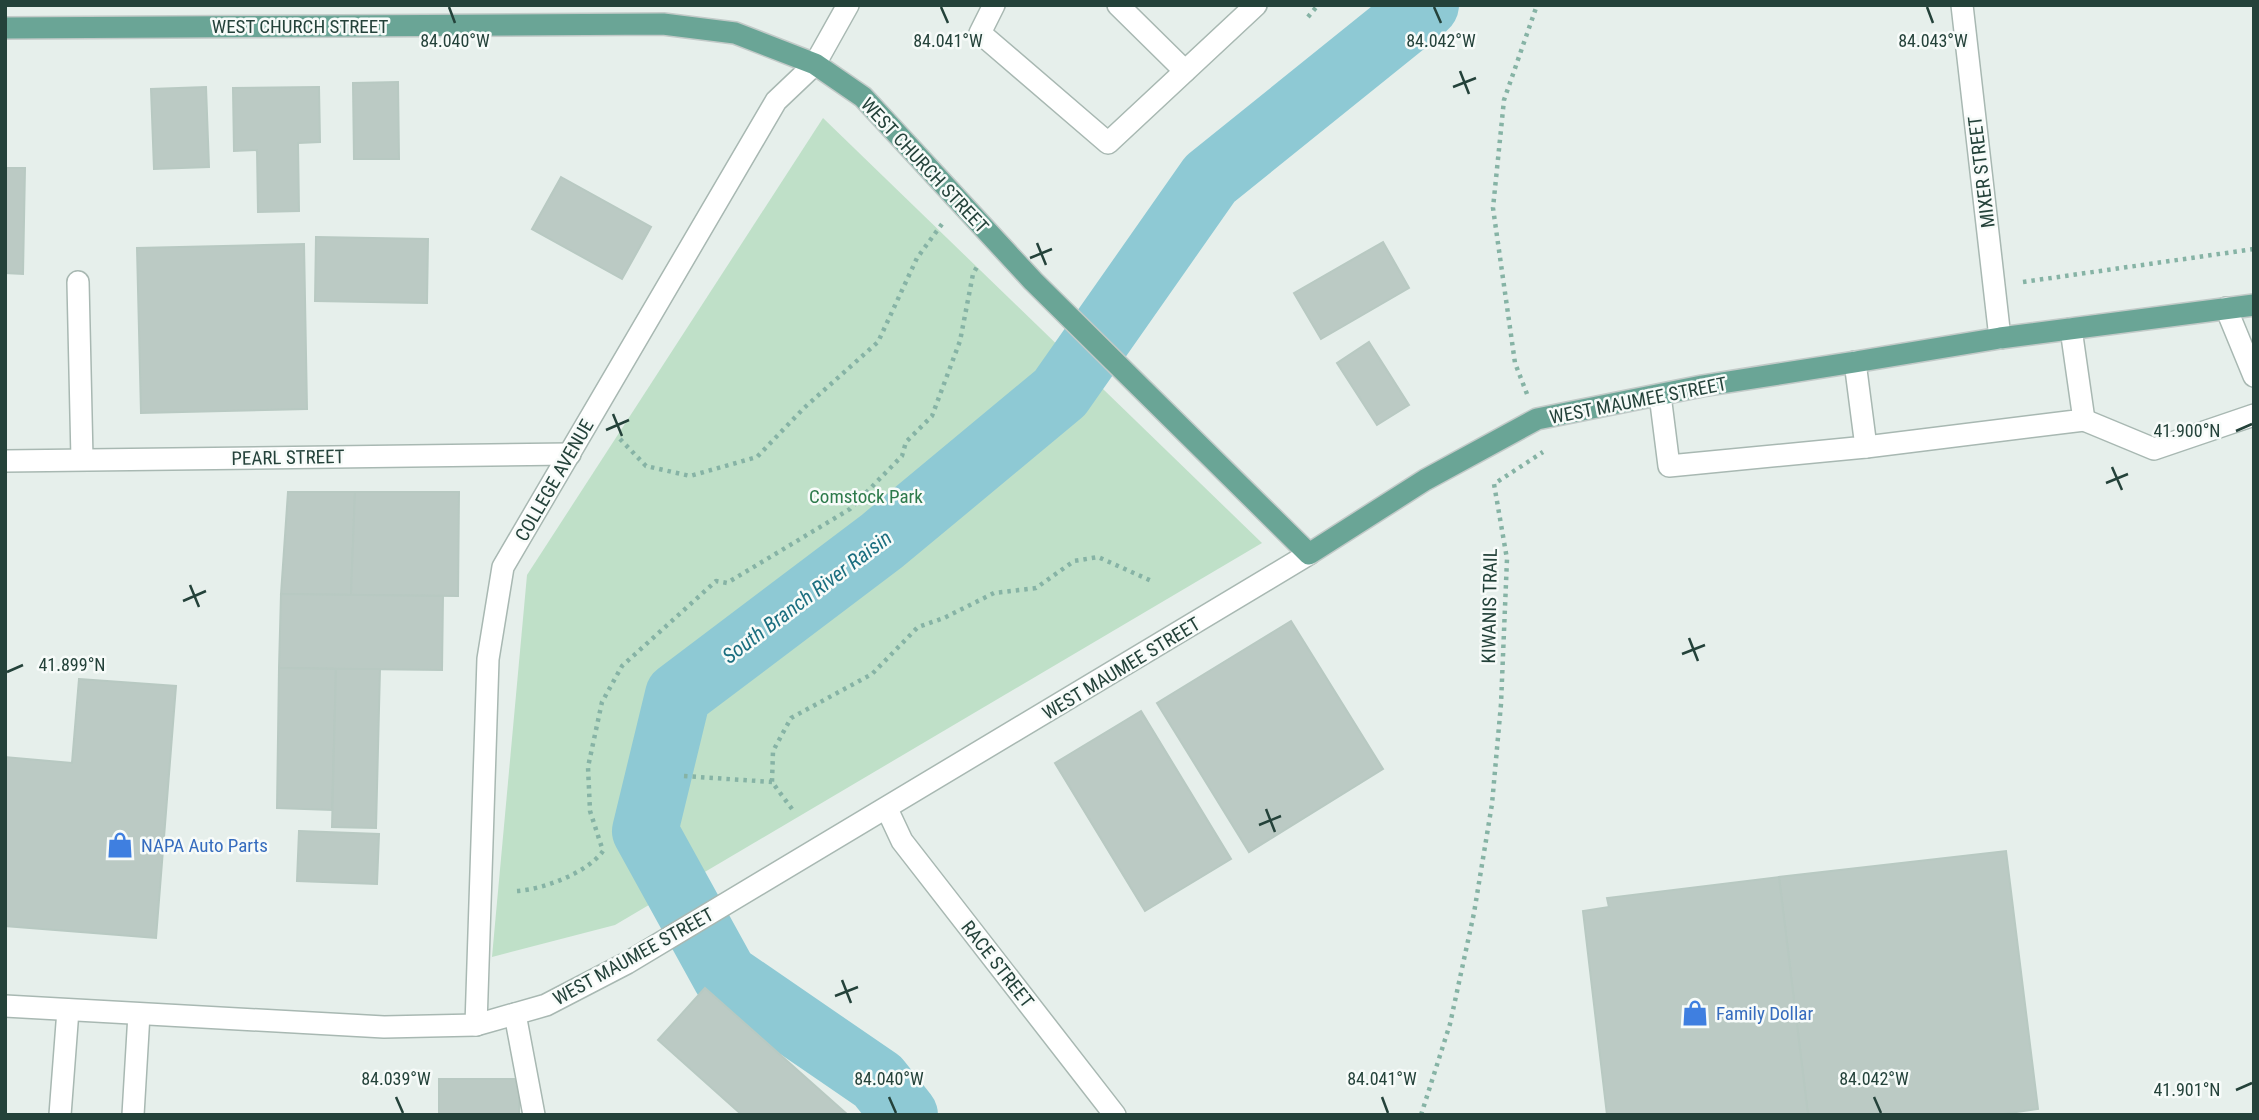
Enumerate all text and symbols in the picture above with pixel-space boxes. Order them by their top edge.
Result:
street label: WEST CHURCH STREET [212,15,388,38]
text: 84.040°W [420,30,490,51]
text: 84.041°W [913,30,983,51]
text: 84.042°W [1406,30,1476,51]
text: 84.043°W [1898,30,1968,51]
street label: WEST CHURCH STREET [856,93,993,238]
street label: MIXER STREET [1963,115,2000,229]
street label: WEST MAUMEE STREET [1548,372,1729,429]
street label: COLLEGE AVENUE [510,415,599,545]
text: 41.900°N [2153,420,2221,441]
street label: PEARL STREET [231,445,345,470]
park label: Comstock Park [809,485,923,508]
water label: South Branch River Raisin [718,526,896,668]
street label: KIWANIS TRAIL [1477,548,1502,664]
street label: WEST MAUMEE STREET [1038,612,1204,725]
text: 41.899°N [38,654,106,675]
shop icon: NAPA Auto Parts [105,830,135,860]
place label: NAPA Auto Parts [141,834,268,857]
street label: WEST MAUMEE STREET [549,903,718,1010]
street label: RACE STREET [956,916,1039,1013]
shop icon: Family Dollar [1680,998,1710,1028]
place label: Family Dollar [1716,1002,1813,1025]
text: 84.039°W [361,1068,431,1089]
text: 84.040°W [854,1068,924,1089]
text: 84.041°W [1347,1068,1417,1089]
text: 84.042°W [1839,1068,1909,1089]
text: 41.901°N [2153,1079,2221,1100]

